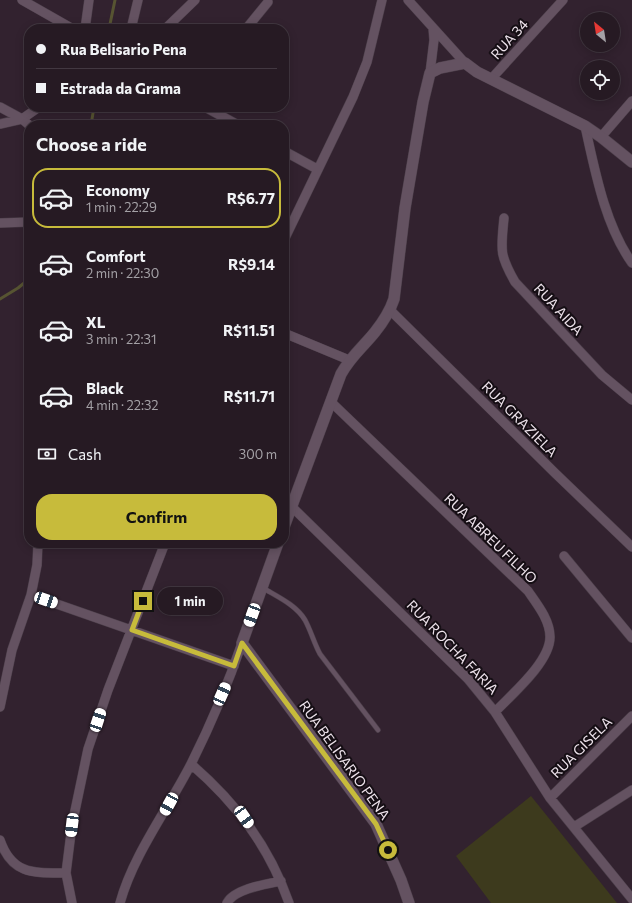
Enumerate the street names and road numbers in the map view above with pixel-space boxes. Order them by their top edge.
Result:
street label: RUA 34 [487,15,532,62]
street label: RUA AIDA [531,280,587,339]
street label: RUA GRAZIELA [479,378,562,461]
street label: RUA ABREU FILHO [441,489,541,587]
street label: RUA ROCHA FARIA [404,596,503,698]
street label: RUA BELISARIO PENA [296,697,394,823]
street label: RUA GISELA [547,713,615,781]

